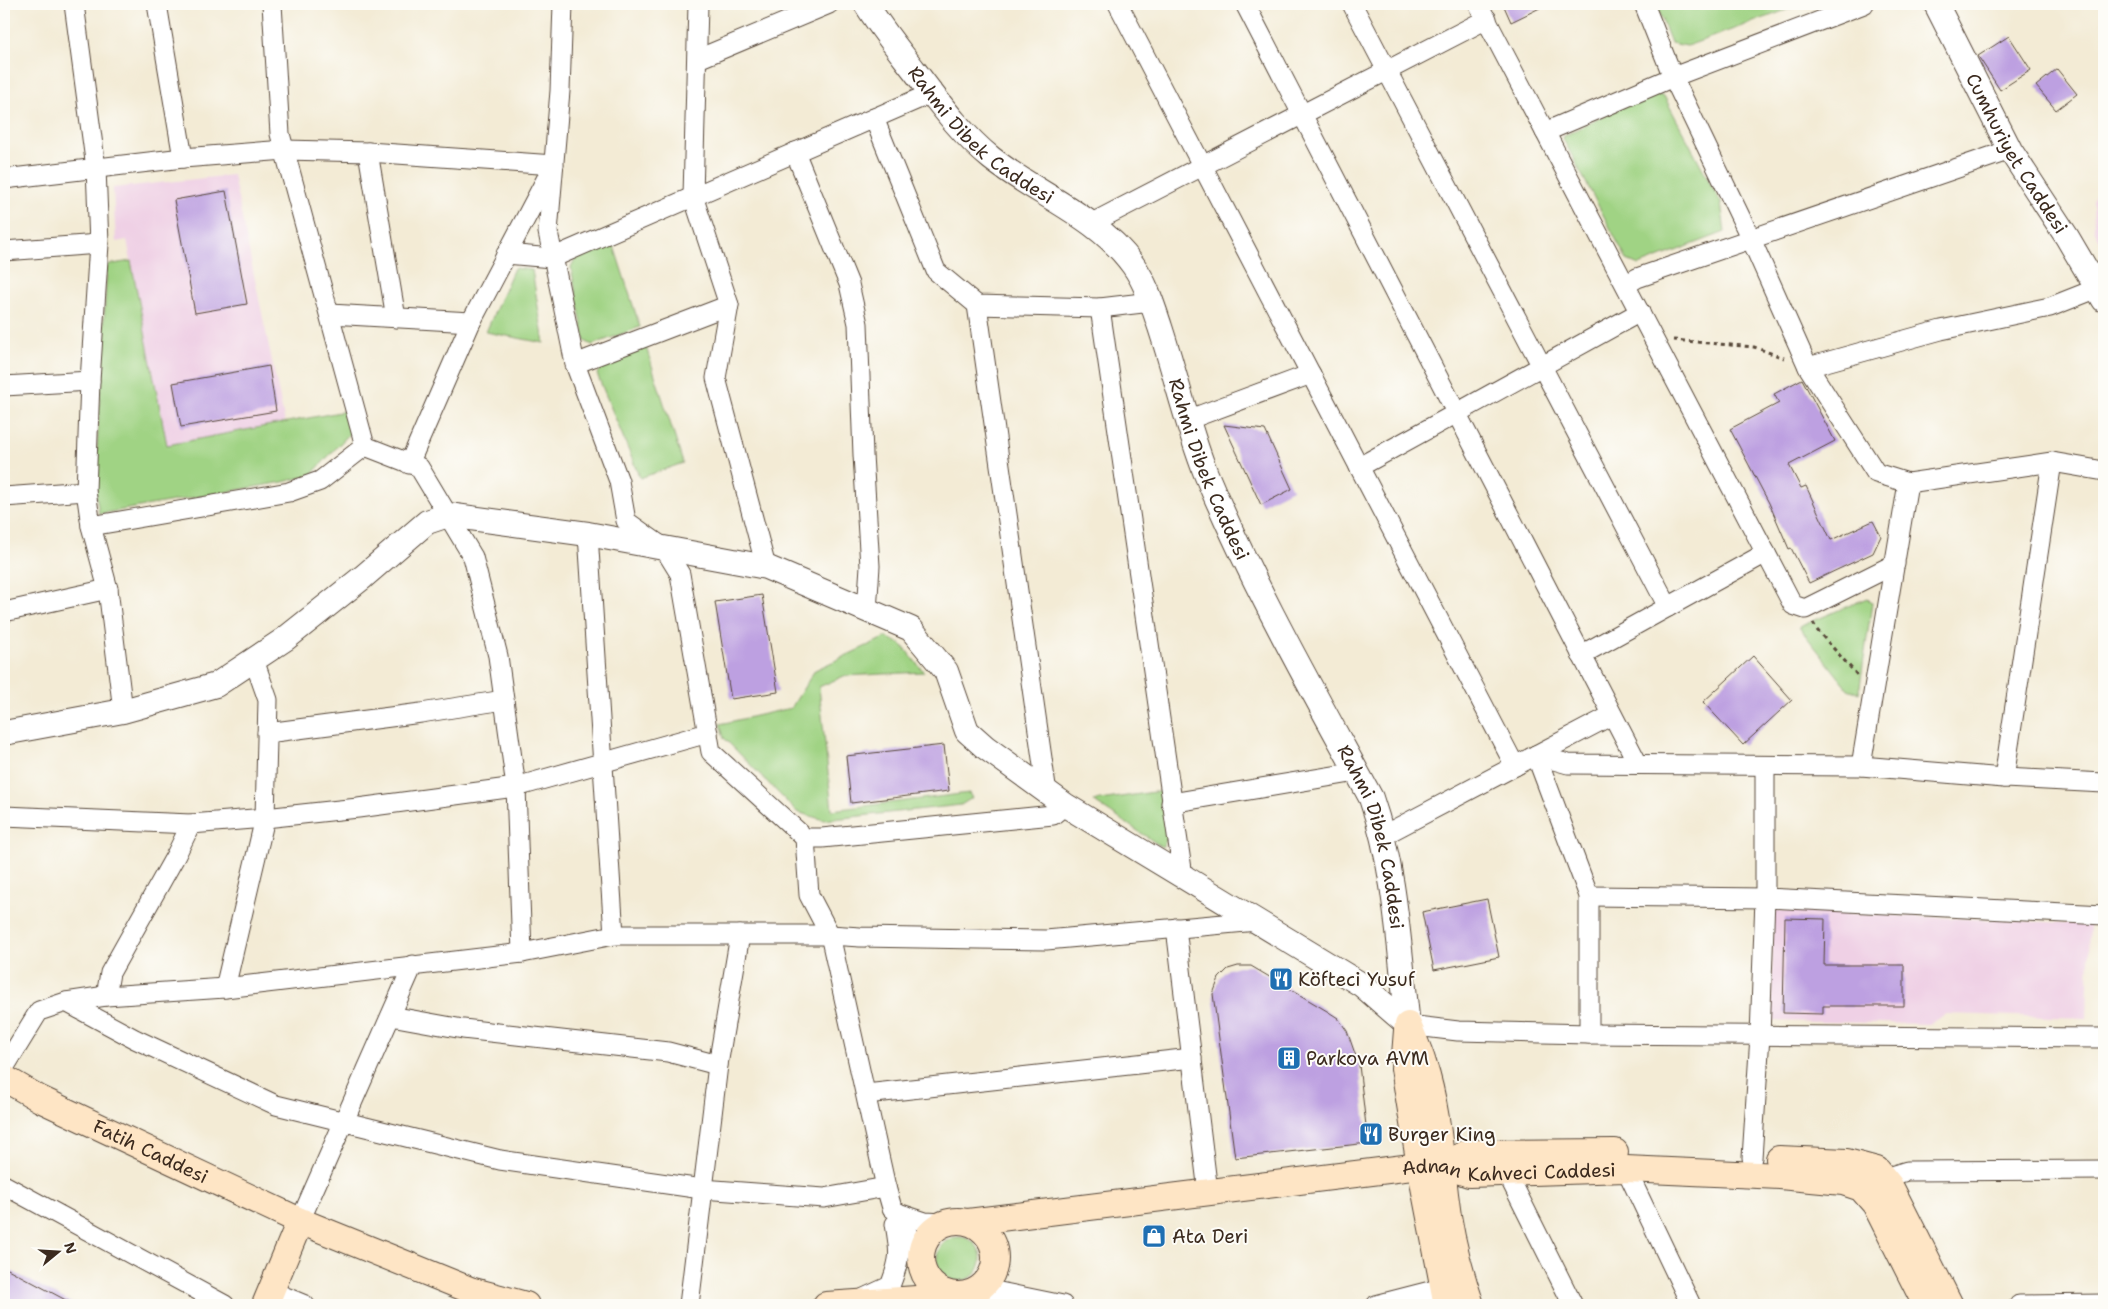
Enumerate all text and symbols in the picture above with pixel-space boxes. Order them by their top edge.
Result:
street label: Rahmi Dibek Caddesi [903,61,1059,209]
street label: Cumhuriyet Caddesi [1960,69,2074,238]
street label: Rahmi Dibek Caddesi [1163,375,1256,564]
street label: Rahmi Dibek Caddesi [1332,740,1410,931]
restaurant icon: Köfteci Yusuf [1268,966,1294,992]
place label: Köfteci Yusuf [1298,967,1416,992]
building icon: Parkova AVM [1276,1045,1302,1071]
place label: Parkova AVM [1306,1046,1429,1071]
street label: Fatih Caddesi [89,1113,212,1189]
restaurant icon: Burger King [1358,1121,1384,1147]
place label: Burger King [1388,1122,1496,1147]
street label: Adnan Kahveci Caddesi [1400,1152,1616,1187]
shop icon: Ata Deri [1141,1223,1167,1249]
place label: Ata Deri [1172,1224,1248,1249]
north arrow [32,1226,82,1276]
text: N [60,1240,81,1256]

